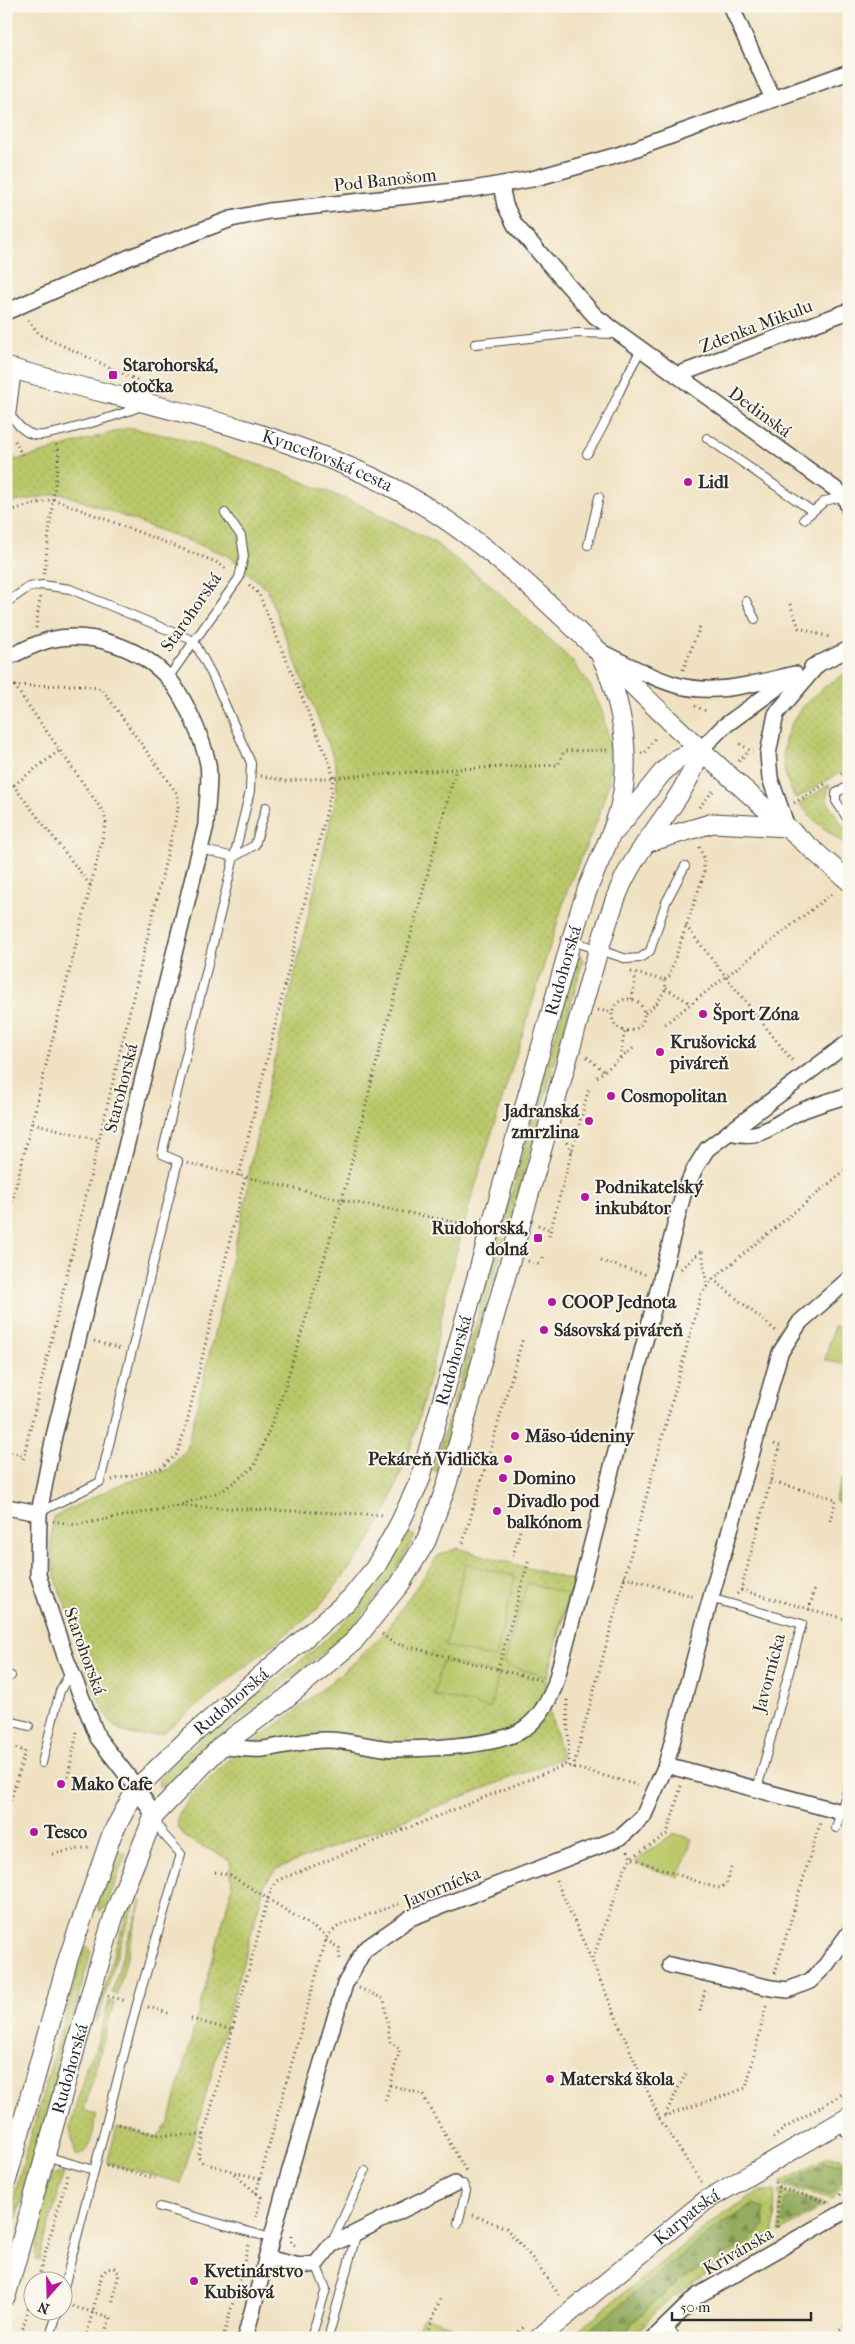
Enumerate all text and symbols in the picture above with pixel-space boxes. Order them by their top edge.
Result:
street label: Pod Banošom [333,165,438,196]
street label: Zdenka Mikulu [697,295,816,358]
place label: Starohorská, otočka [123,355,219,397]
marker: Starohorská, otočka [107,369,119,381]
street label: Dedinská [724,383,796,443]
street label: Kynceľovská cesta [259,426,397,497]
place label: Lidl [698,472,730,493]
marker: Lidl [682,476,694,488]
street label: Starohorská [157,568,227,656]
street label: Rudohorská [541,923,586,1018]
place label: Šport Zóna [713,1002,800,1025]
marker: Šport Zóna [697,1008,709,1020]
place label: Krušovická piváreň [669,1032,757,1074]
street label: Starohorská [100,1041,143,1135]
marker: Krušovická piváreň [654,1046,666,1058]
place label: Cosmopolitan [621,1086,728,1107]
marker: Cosmopolitan [605,1090,617,1102]
place label: Jadranská zmrzlina [502,1101,580,1143]
marker: Jadranská zmrzlina [583,1115,595,1127]
place label: Podnikatelský inkubátor [594,1177,705,1219]
marker: Podnikatelský inkubátor [579,1191,591,1203]
place label: Rudohorská, dolná [432,1218,529,1260]
marker: Rudohorská, dolná [532,1232,544,1244]
place label: COOP Jednota [562,1292,677,1313]
marker: COOP Jednota [546,1296,558,1308]
street label: Rudohorská [431,1313,477,1408]
place label: Sásovská piváreň [554,1320,683,1341]
marker: Sásovská piváreň [538,1324,550,1336]
place label: Mäso-údeniny [524,1426,636,1447]
marker: Mäso-údeniny [509,1430,521,1442]
place label: Pekáreň Vidlička [368,1449,499,1470]
marker: Pekáreň Vidlička [502,1453,514,1465]
place label: Domino [513,1468,576,1489]
marker: Domino [497,1472,509,1484]
place label: Divadlo pod balkónom [506,1491,600,1533]
marker: Divadlo pod balkónom [491,1505,503,1517]
street label: Starohorská [59,1605,110,1698]
street label: Javornícka [748,1631,790,1717]
street label: Rudohorská [189,1663,274,1740]
place label: Mako Cafe [70,1774,153,1795]
marker: Mako Cafe [55,1778,67,1790]
place label: Tesco [43,1822,87,1843]
marker: Tesco [28,1826,40,1838]
street label: Javornícka [399,1862,484,1913]
street label: Rudohorská [48,2021,93,2116]
place label: Materská škola [559,2069,674,2090]
marker: Materská škola [544,2073,556,2085]
street label: Karpatská [650,2184,724,2250]
street label: Krivánska [699,2223,778,2280]
place label: Kvetinárstvo Kubišová [204,2261,303,2303]
north arrow [22,2272,72,2322]
marker: Kvetinárstvo Kubišová [188,2275,200,2287]
scale bar [672,2289,811,2321]
text: N [35,2298,52,2318]
text: 50 m [680,2298,711,2316]

